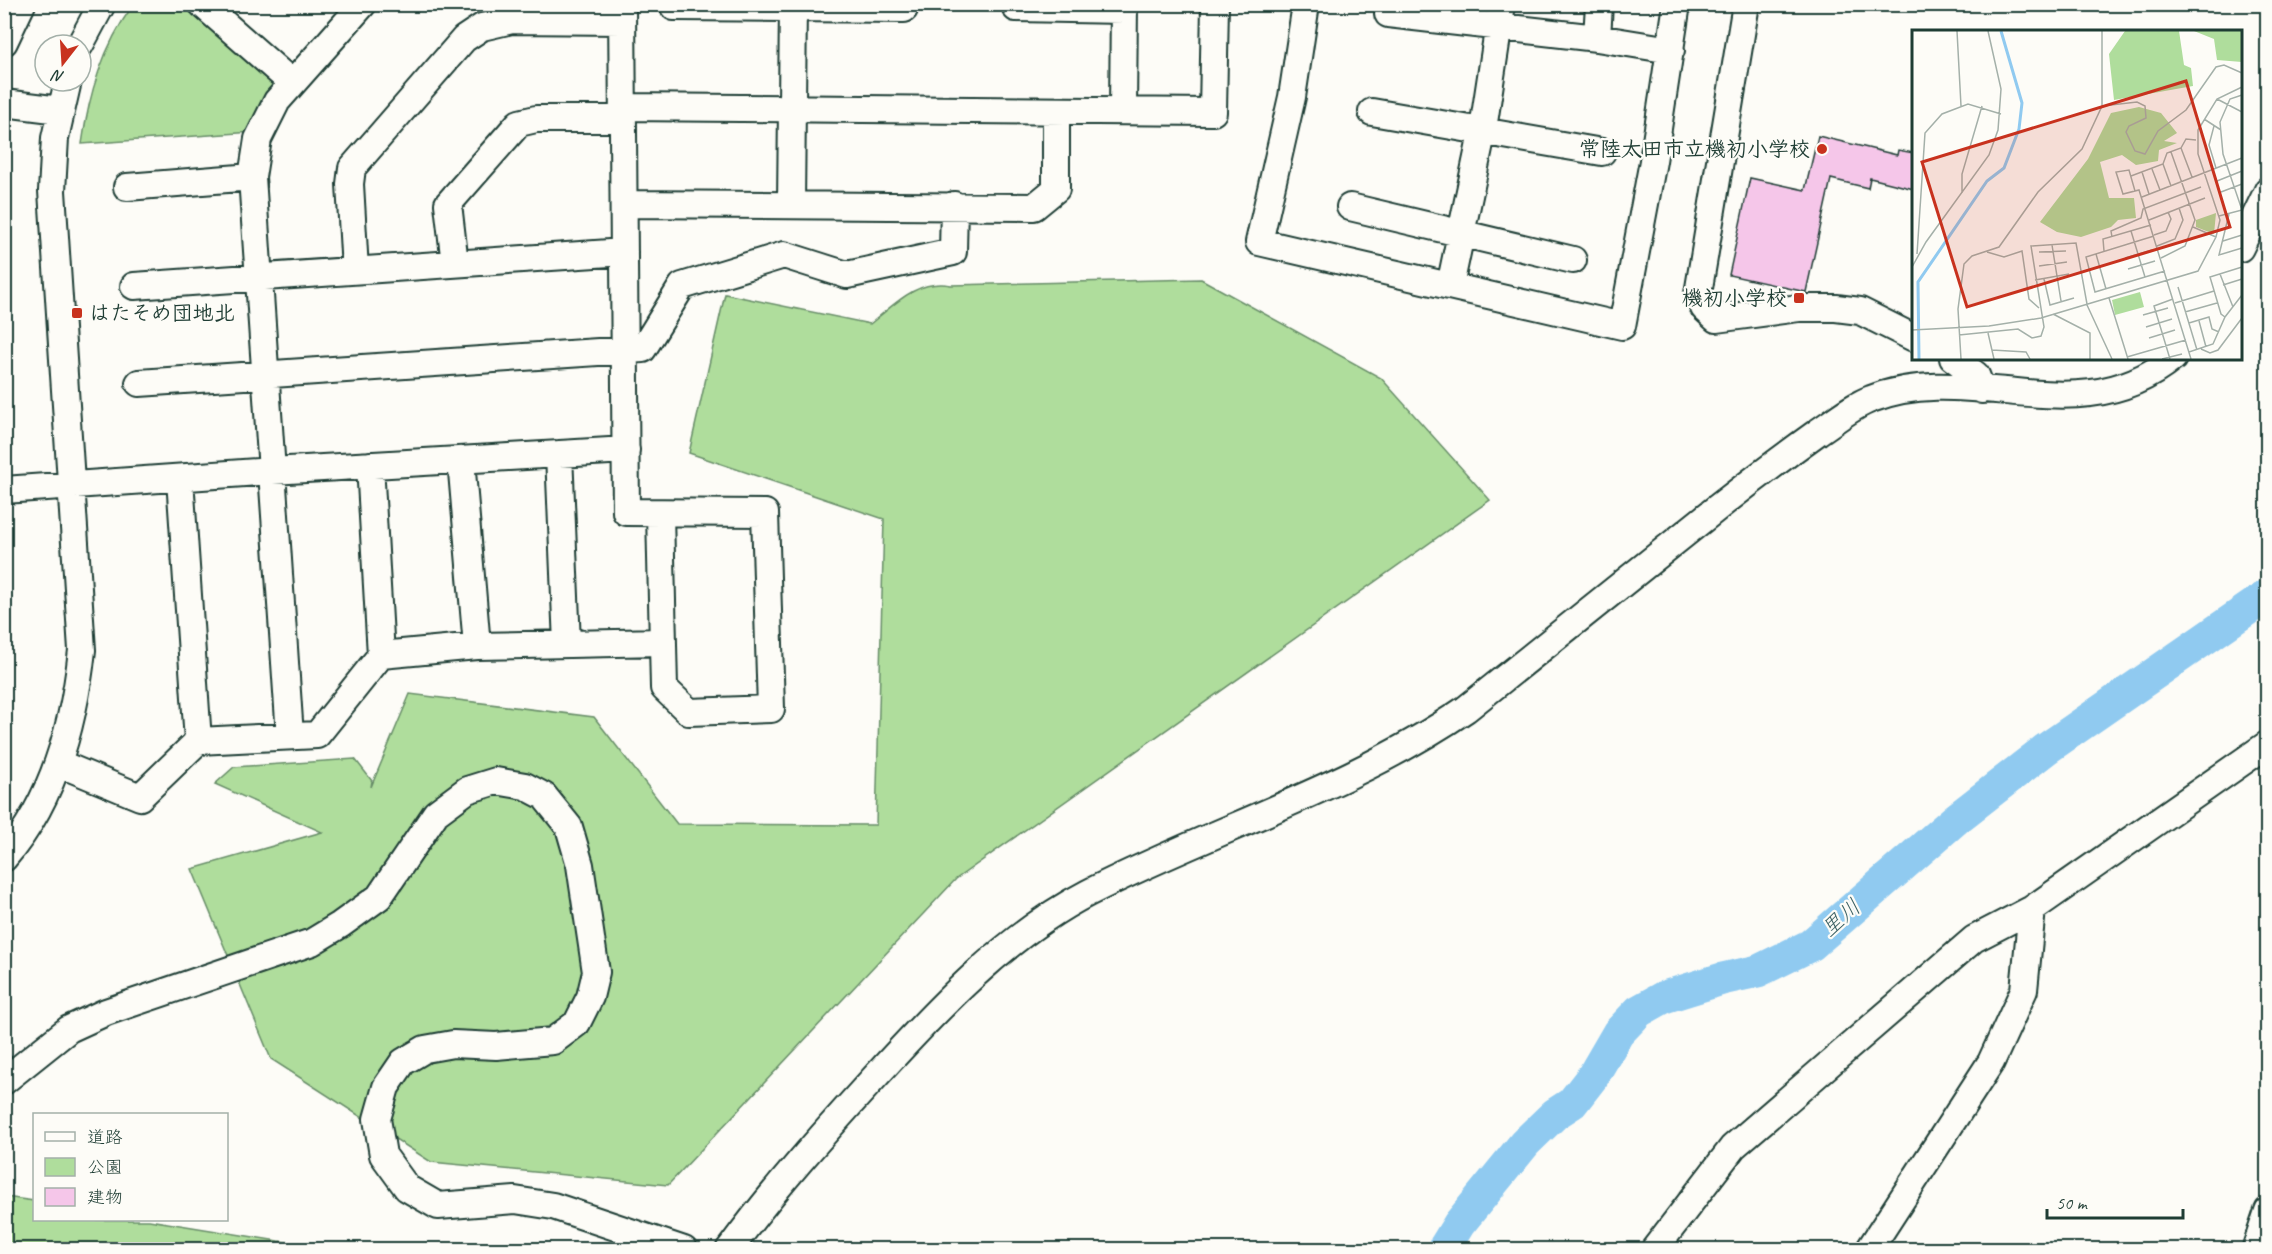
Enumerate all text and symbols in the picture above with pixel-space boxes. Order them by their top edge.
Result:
inset map [1912,30,2242,360]
north arrow [33,33,93,93]
text: N [48,64,67,87]
place label: 常陸太田市立機初小学校 [1579,136,1810,162]
marker: 常陸太田市立機初小学校 [1815,142,1829,156]
place label: 機初小学校 [1682,285,1787,311]
marker: 機初小学校 [1792,291,1806,305]
place label: はたそめ団地北 [89,300,235,326]
marker: はたそめ団地北 [70,306,84,320]
water label: 里川 [1815,893,1867,943]
legend [33,1113,228,1221]
text: 道路 [87,1126,123,1148]
text: 公園 [87,1156,123,1178]
scale bar [2047,1182,2184,1220]
text: 建物 [87,1186,123,1208]
text: 50 m [2056,1192,2089,1214]

